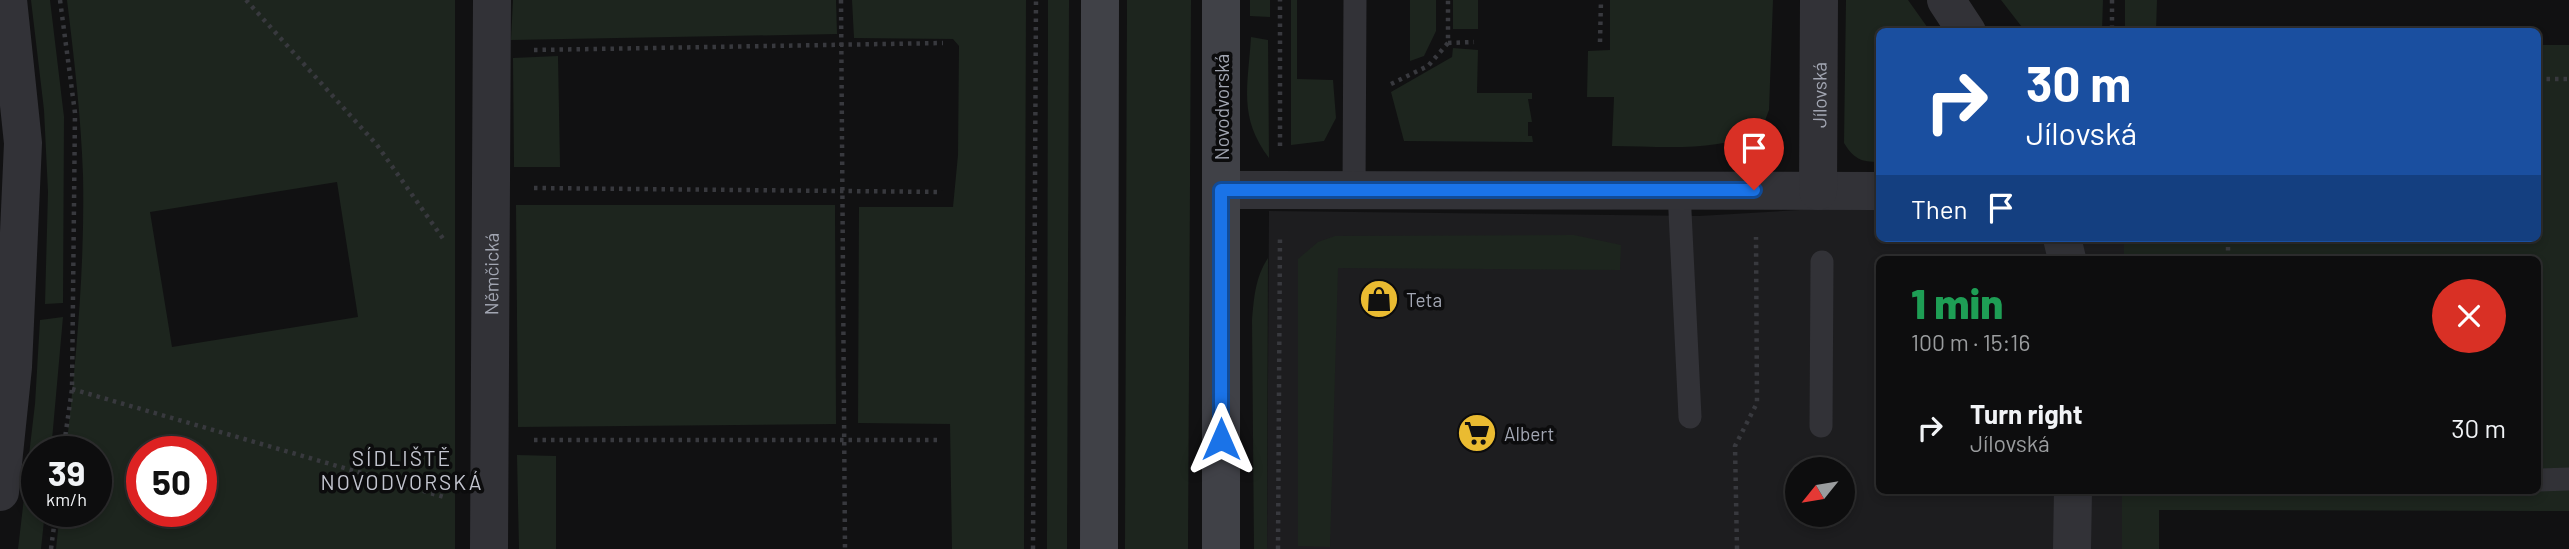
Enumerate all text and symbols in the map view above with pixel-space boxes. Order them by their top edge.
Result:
text: 30 m [2026,53,2131,112]
street label: Novodvorská [1210,54,1233,160]
icon: right [1911,56,2002,147]
street label: Jílovská [1807,62,1830,128]
text: Jílovská [2026,113,2137,151]
pin [1724,118,1784,190]
icon: arrive [1735,129,1773,167]
icon: arrive [1982,189,2020,227]
text: Then [1911,193,1968,224]
street label: Němčická [479,233,502,315]
text: 1 min [1911,277,2003,327]
shop icon: Teta [1358,278,1400,320]
button: close [2432,279,2506,353]
place label: Teta [1406,288,1442,311]
text: 100 m · 15:16 [1911,328,2030,356]
text: Turn right [1970,398,2083,429]
position arrow [1184,402,1258,476]
icon: right [1911,409,1949,447]
supermarket icon: Albert [1456,412,1498,454]
text: 30 m [2451,412,2506,443]
place label: Albert [1504,422,1554,445]
text: Jílovská [1970,429,2050,457]
speed limit sign: 50 [126,436,217,527]
district label: SÍDLIŠTĚ NOVODVORSKÁ [321,445,483,494]
text: 39 [48,451,85,493]
north arrow [1785,457,1855,527]
map controls [1785,457,1855,527]
text: km/h [46,488,87,510]

